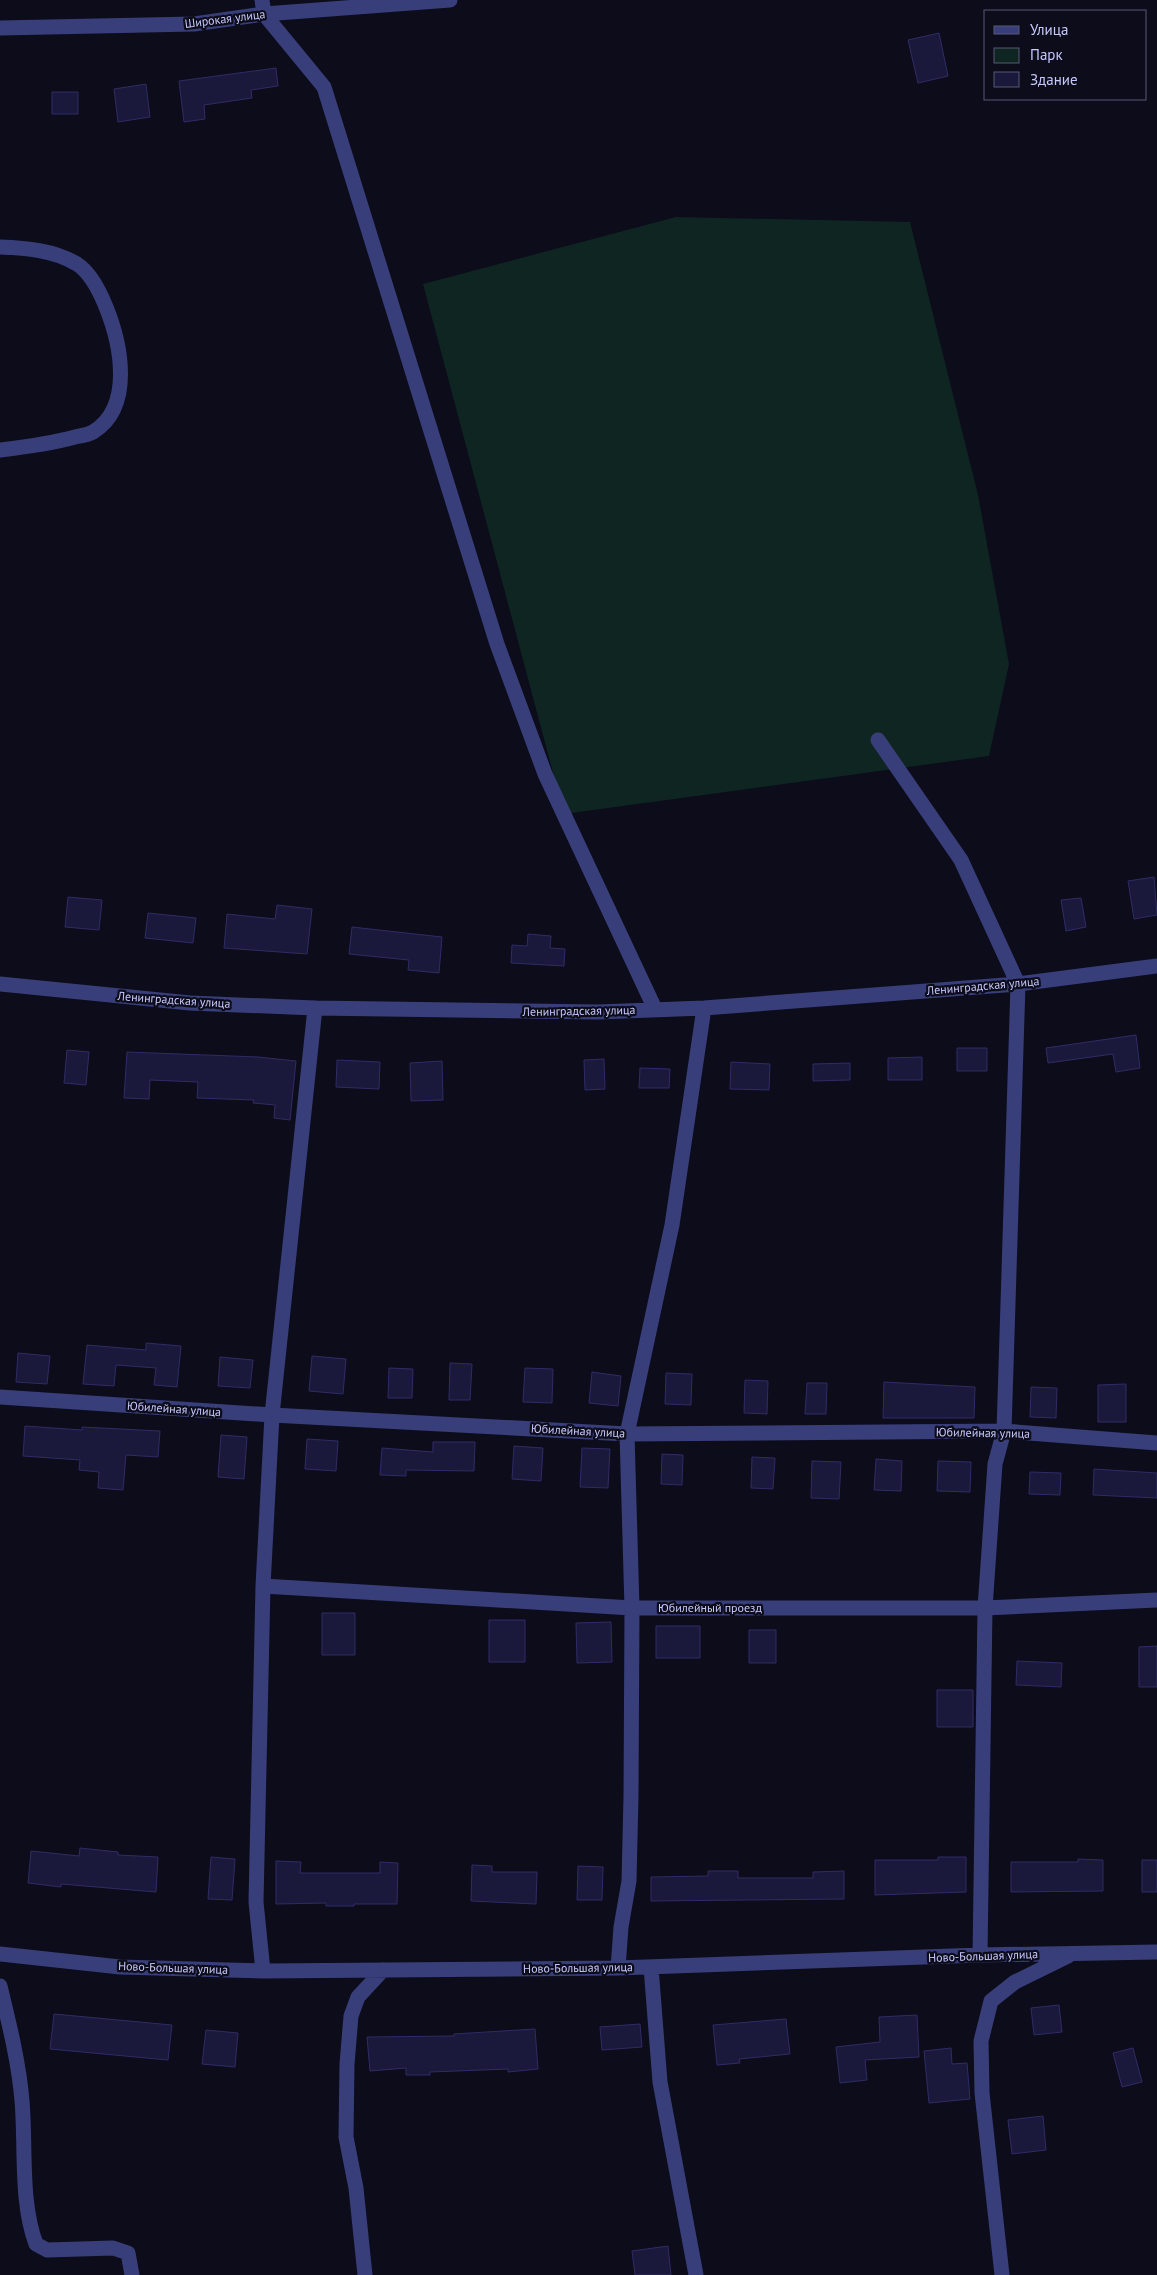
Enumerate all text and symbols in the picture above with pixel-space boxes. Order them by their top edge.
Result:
street label: Широкая улица [184,6,266,31]
legend [984,10,1147,100]
text: Улица [1030,20,1068,39]
text: Парк [1030,45,1063,64]
text: Здание [1030,70,1078,89]
street label: Ленинградская улица [925,973,1040,998]
street label: Ленинградская улица [116,988,231,1011]
street label: Ленинградская улица [521,1002,636,1019]
street label: Юбилейная улица [126,1398,222,1419]
street label: Юбилейная улица [531,1421,626,1440]
street label: Юбилейная улица [936,1424,1030,1441]
street label: Юбилейный проезд [658,1600,762,1615]
street label: Ново-Большая улица [928,1946,1038,1965]
street label: Ново-Большая улица [118,1958,228,1977]
street label: Ново-Большая улица [523,1959,633,1976]

